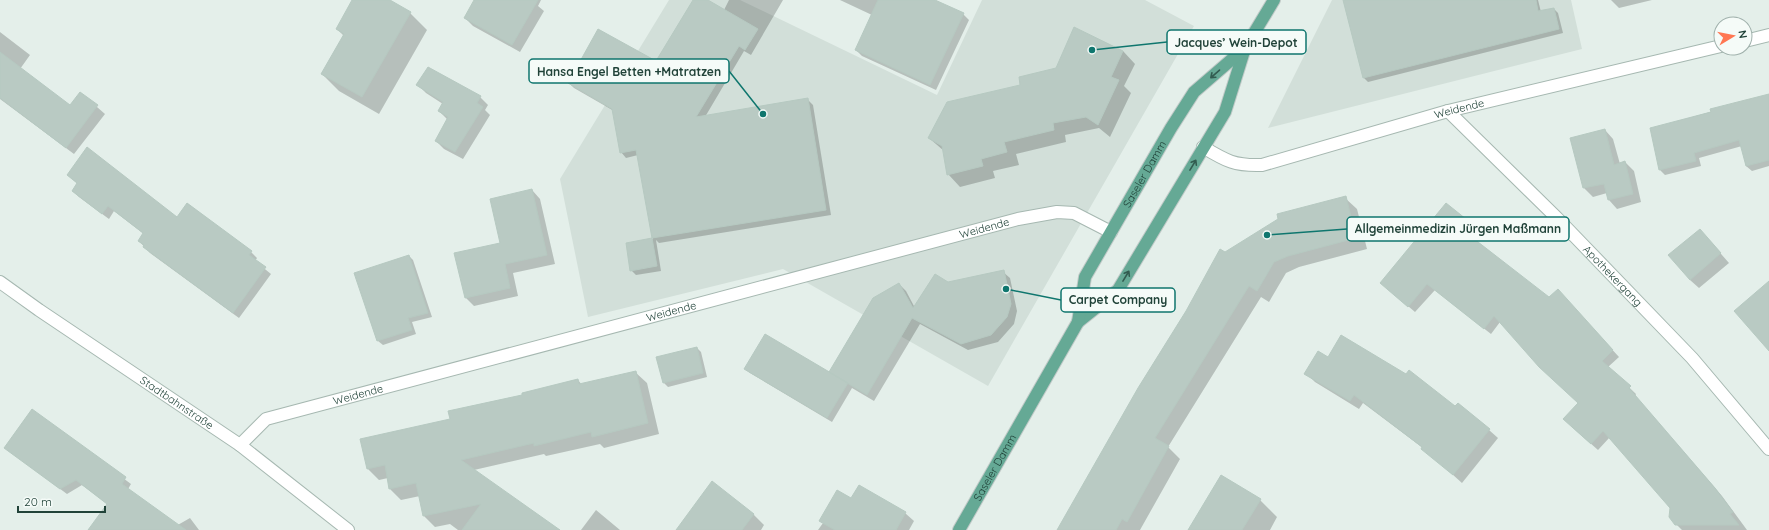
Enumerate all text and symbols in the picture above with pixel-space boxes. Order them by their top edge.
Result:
north arrow [1713,16,1753,56]
text: N [1735,29,1750,39]
callout: Jacques’ Wein-Depot [1167,30,1306,54]
text: Jacques’ Wein-Depot [1174,35,1298,50]
callout: Hansa Engel Betten +Matratzen [529,59,729,83]
text: Hansa Engel Betten +Matratzen [537,64,721,79]
one-way arrow [1210,69,1220,78]
street label: Weidende [1432,96,1486,122]
street label: Saseler Damm [1120,138,1169,210]
one-way arrow [1189,160,1197,171]
street label: Weidende [958,215,1011,241]
callout: Allgemeinmedizin Jürgen Maßmann [1347,217,1569,241]
text: Allgemeinmedizin Jürgen Maßmann [1355,221,1561,236]
street label: Apothekergang [1580,242,1645,309]
one-way arrow [1123,270,1131,282]
callout: Carpet Company [1061,288,1175,312]
text: Carpet Company [1069,292,1167,307]
street label: Weidende [645,298,698,325]
street label: Stadtbahnstraße [137,373,216,432]
street label: Weidende [331,381,385,408]
street label: Saseler Damm [970,432,1019,503]
scale bar [18,488,105,514]
text: 20 m [24,494,52,509]

